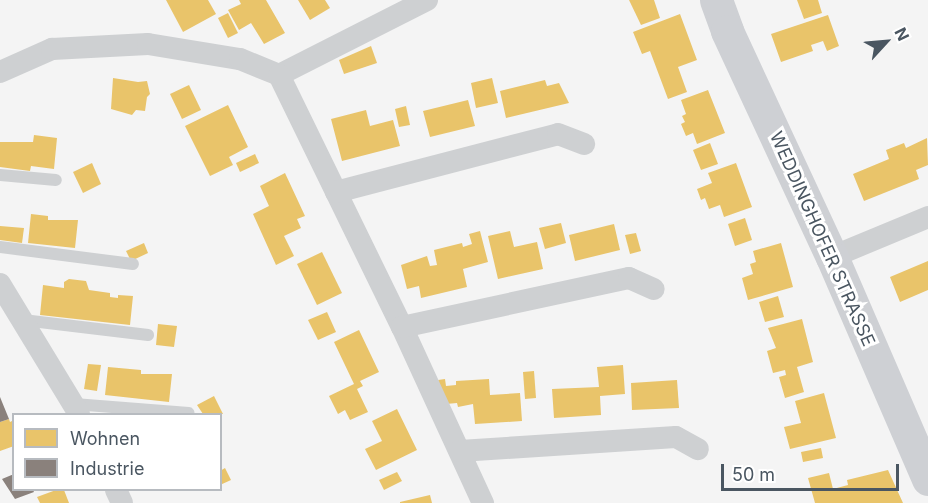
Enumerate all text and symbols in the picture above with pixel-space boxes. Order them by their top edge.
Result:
north arrow [856,12,916,72]
text: N [891,24,914,44]
street label: WEDDINGHOFER STRASSE [765,128,879,350]
legend [12,413,222,491]
text: Wohnen [70,428,140,449]
scale bar [724,452,902,490]
text: Industrie [70,458,144,479]
text: 50 m [732,464,775,485]

